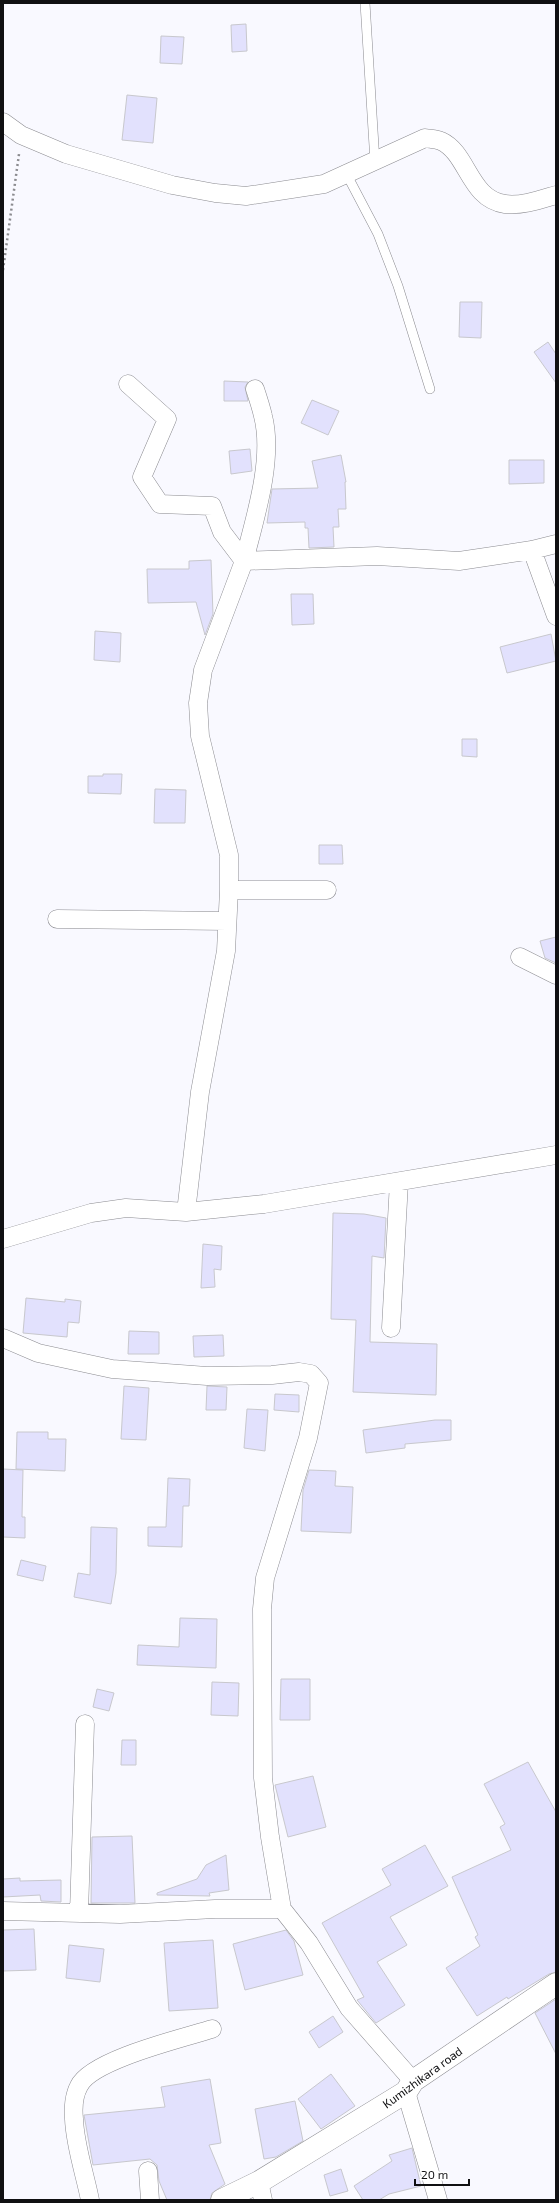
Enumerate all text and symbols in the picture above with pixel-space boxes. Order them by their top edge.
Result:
street label: Kumizhikara road [379,2043,465,2111]
scale bar [415,2161,469,2187]
text: 20 m [421,2167,448,2181]

